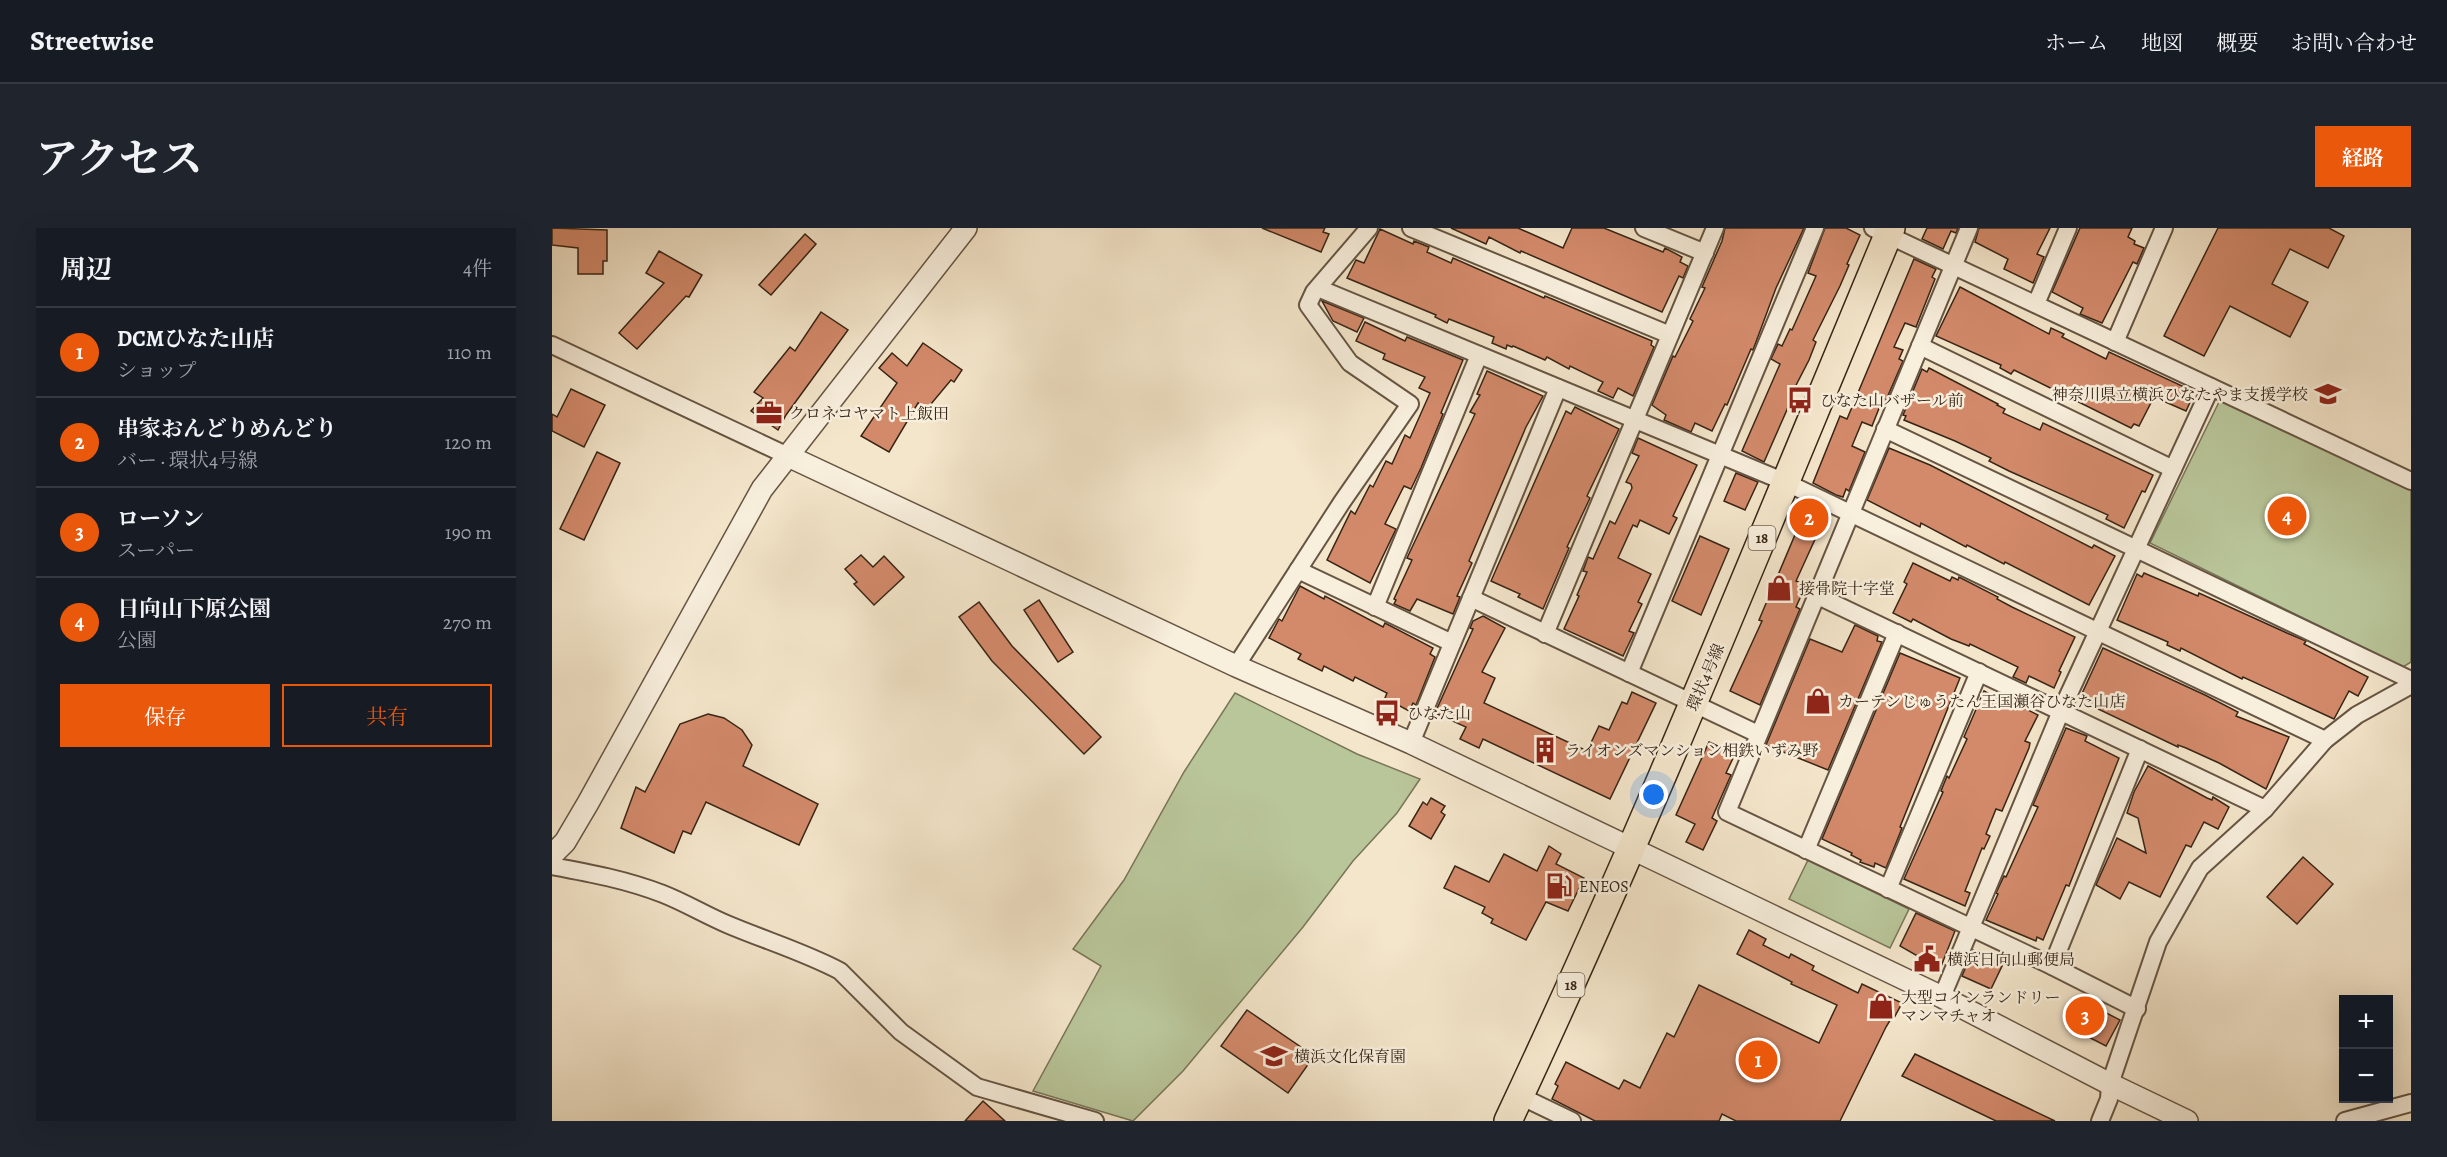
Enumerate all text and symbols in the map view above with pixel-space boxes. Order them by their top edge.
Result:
text: Streetwise [30,22,154,60]
text: ホーム [2045,29,2108,57]
text: 地図 [2141,29,2183,57]
text: 概要 [2216,29,2258,57]
text: お問い合わせ [2291,29,2417,57]
button: 経路 [2315,126,2411,187]
text: アクセス [36,130,203,187]
text: 周辺 [60,252,112,287]
text: 4件 [463,255,492,282]
text: DCMひなた山店 [117,324,274,354]
text: 1 [76,339,83,366]
text: 110 m [447,339,492,366]
text: ショップ [117,357,197,384]
school or university icon: 神奈川県立横浜ひなたやま支援学校 [2313,379,2343,409]
place label: 神奈川県立横浜ひなたやま支援学校 [2052,384,2308,406]
bus stop icon: ひなた山バザール前 [1785,385,1815,415]
place label: ひなた山バザール前 [1820,390,1964,412]
office icon: クロネコヤマト上飯田 [754,398,784,428]
place label: クロネコヤマト上飯田 [789,403,949,425]
text: 串家おんどりめんどり [117,414,337,444]
text: 2 [75,429,84,456]
text: 120 m [444,429,492,456]
text: バー · 環状4号線 [117,447,258,474]
pin: 4 [2268,494,2306,538]
pin: 2 [1790,496,1828,540]
text: ローソン [117,504,204,534]
text: 3 [75,519,84,546]
text: 190 m [445,519,492,546]
road number: 18 [1748,526,1776,550]
text: スーパー [117,537,195,564]
shop icon: 接骨院十字堂 [1764,573,1794,603]
place label: 接骨院十字堂 [1799,578,1895,600]
text: 日向山下原公園 [117,594,271,624]
text: 4 [75,609,84,636]
text: 270 m [443,609,492,636]
text: 公園 [117,627,157,654]
street label: 環状4号線 [1682,640,1730,714]
button: 保存 [60,684,270,747]
button: 共有 [282,684,492,747]
shop icon: カーテンじゅうたん王国瀬谷ひなた山店 [1803,686,1833,716]
place label: カーテンじゅうたん王国瀬谷ひなた山店 [1838,691,2125,713]
bus stop icon: ひなた山 [1372,698,1402,728]
place label: ひなた山 [1407,703,1471,725]
building icon: ライオンズマンション相鉄いずみ野 [1530,735,1560,765]
place label: ライオンズマンション相鉄いずみ野 [1565,740,1819,762]
your location [1639,780,1668,809]
fuel station icon: ENEOS [1544,871,1574,901]
place label: ENEOS [1579,876,1629,898]
public building icon: 横浜日向山郵便局 [1912,944,1942,974]
place label: 横浜日向山郵便局 [1947,949,2075,971]
road number: 18 [1558,973,1584,997]
place label: 大型コインランドリー マンマチャオ [1901,987,2061,1027]
shop icon: 大型コインランドリー マンマチャオ [1866,991,1896,1021]
pin: 3 [2066,994,2104,1038]
map controls [2339,995,2393,1103]
button: + [2339,995,2393,1049]
pin: 1 [1738,1038,1778,1082]
school or university icon: 横浜文化保育園 [1259,1041,1289,1071]
place label: 横浜文化保育園 [1294,1046,1406,1068]
button: − [2339,1049,2393,1103]

